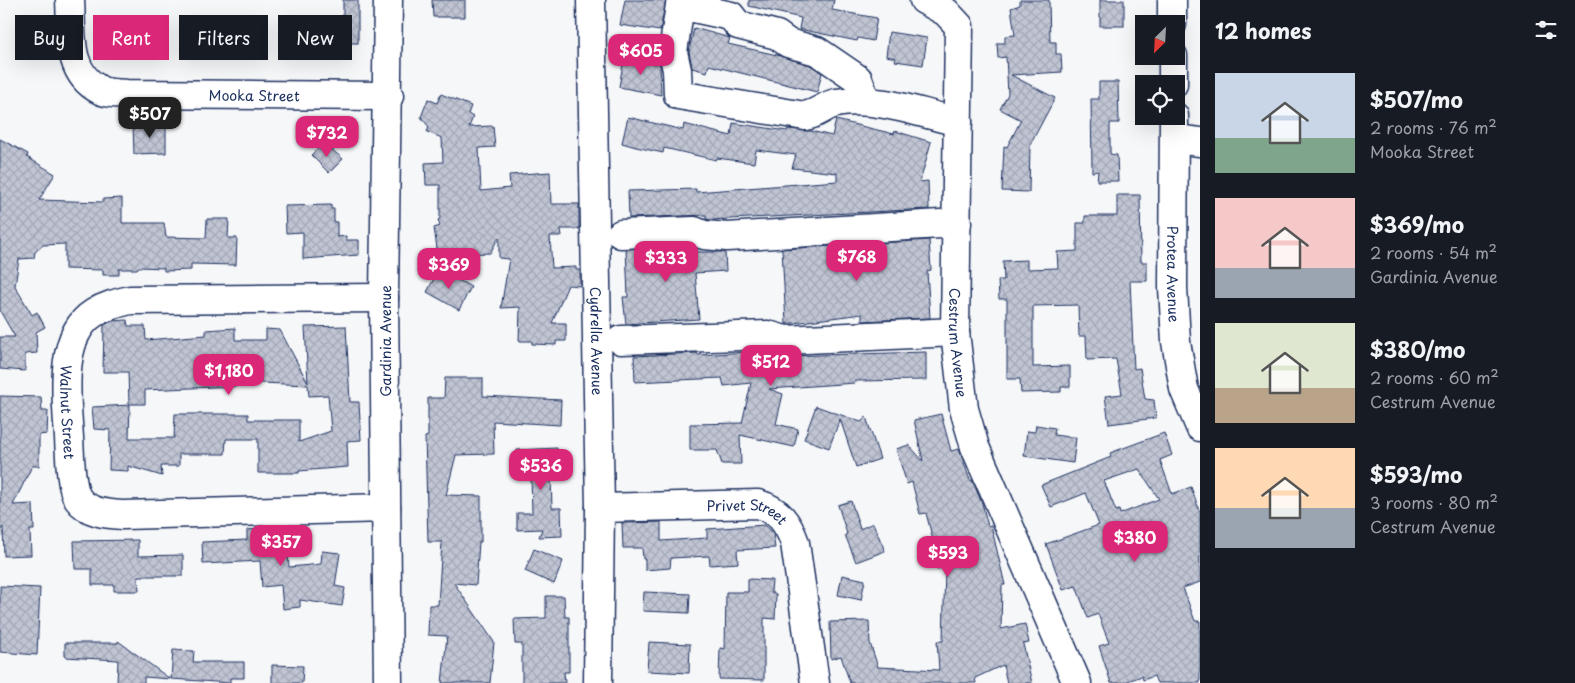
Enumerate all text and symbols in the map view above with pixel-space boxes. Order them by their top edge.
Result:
text: 12 homes [1215,14,1312,46]
chip: Buy [15,15,83,60]
chip: Rent [93,15,169,60]
chip: Filters [179,15,268,60]
chip: New [278,15,352,60]
north arrow [1135,15,1185,65]
map controls [1135,15,1185,125]
icon: filters [1532,16,1560,44]
pin: $605 [611,34,671,76]
text: $605 [619,38,663,62]
button: locate [1135,75,1185,125]
text: $507/mo [1370,83,1463,115]
street label: Mooka Street [208,84,300,106]
icon: home [1255,93,1315,153]
pin: $507 [120,96,180,139]
text: $507 [129,101,171,125]
text: 2 rooms · 76 m² [1370,115,1497,139]
pin: $732 [297,116,357,158]
text: $732 [307,120,347,144]
text: Mooka Street [1370,139,1474,163]
text: $369/mo [1370,208,1464,240]
icon: home [1255,218,1315,278]
street label: Protea Avenue [1162,226,1185,323]
pin: $333 [636,240,696,283]
pin: $768 [827,240,887,282]
text: 2 rooms · 54 m² [1370,240,1497,264]
text: $768 [837,244,877,268]
text: $333 [645,245,687,269]
pin: $369 [419,248,479,290]
text: $369 [428,252,470,276]
text: Gardinia Avenue [1370,264,1498,288]
street label: Gardinia Avenue [375,285,396,397]
street label: Cydrella Avenue [586,287,609,396]
street label: Cestrum Avenue [945,288,973,399]
text: $380/mo [1370,333,1465,365]
icon: home [1255,343,1315,403]
pin: $512 [741,344,801,387]
text: $512 [752,349,790,373]
pin: $1,180 [188,354,270,396]
text: $1,180 [204,358,254,382]
street label: Walnut Street [56,364,81,460]
text: 2 rooms · 60 m² [1370,365,1499,389]
text: Cestrum Avenue [1370,389,1496,413]
pin: $536 [511,448,571,491]
text: $536 [520,453,562,477]
text: $593/mo [1370,458,1462,490]
icon: home [1255,468,1315,528]
text: 3 rooms · 80 m² [1370,490,1498,514]
street label: Privet Street [706,493,793,529]
text: Cestrum Avenue [1370,514,1496,538]
pin: $380 [1105,520,1165,563]
pin: $357 [251,524,311,567]
text: $380 [1114,525,1156,549]
text: $357 [261,529,301,553]
pin: $593 [918,536,978,578]
text: $593 [928,540,968,564]

